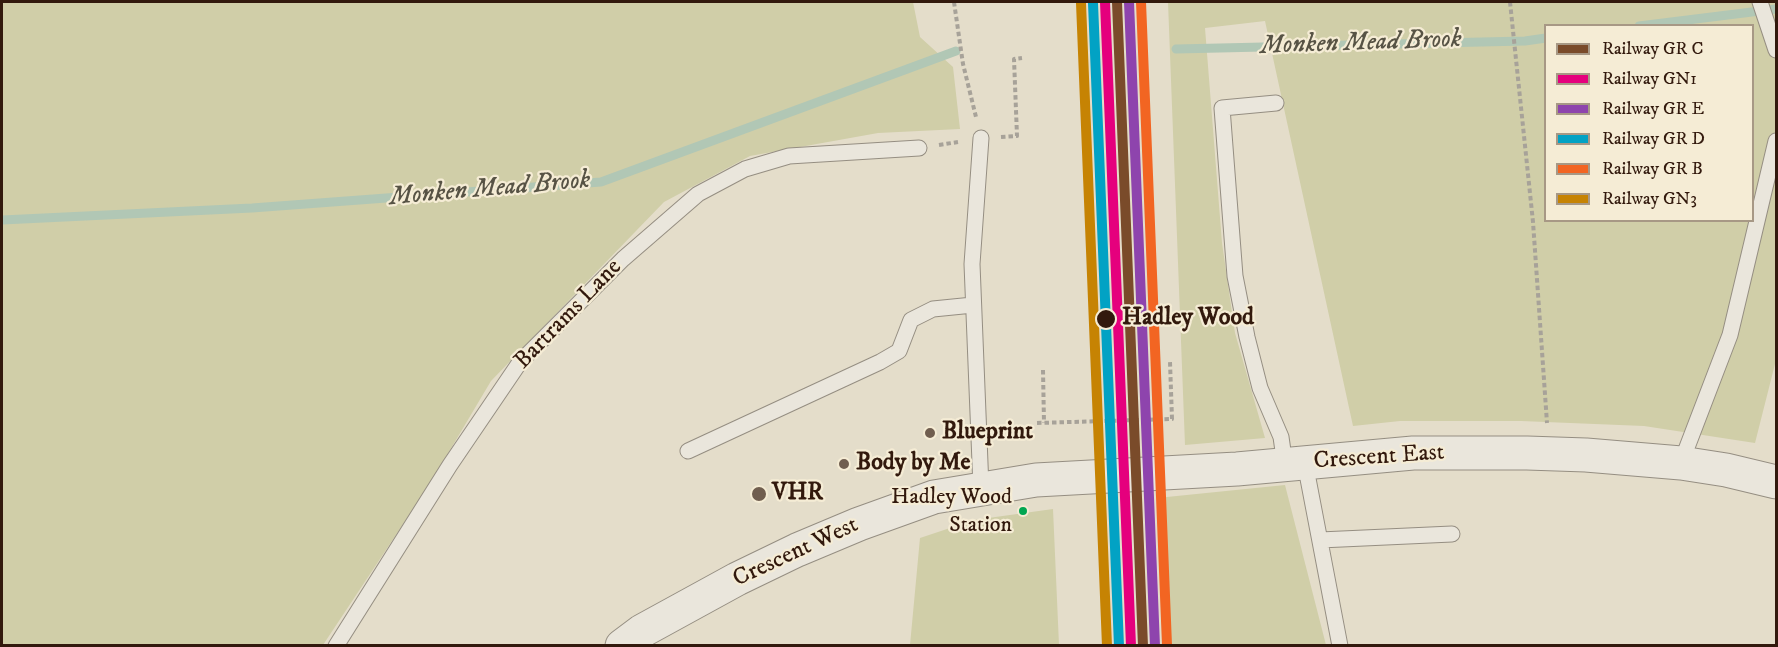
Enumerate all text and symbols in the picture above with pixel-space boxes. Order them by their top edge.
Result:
legend [1544,24,1754,222]
water label: Monken Mead Brook [1260,25,1462,63]
text: Railway GR C [1602,38,1703,60]
text: Railway GN1 [1602,68,1697,90]
text: Railway GR E [1602,98,1704,120]
text: Railway GR D [1602,128,1705,150]
text: Railway GR B [1602,158,1703,180]
water label: Monken Mead Brook [388,166,592,214]
text: Railway GN3 [1602,188,1697,210]
street label: Bartrams Lane [509,254,629,376]
place label: Hadley Wood [1122,305,1254,333]
marker: Hadley Wood [1095,308,1117,330]
place label: Blueprint [942,419,1033,447]
marker: Blueprint [923,426,937,440]
street label: Crescent East [1313,439,1445,477]
place label: Body by Me [856,450,971,478]
marker: Body by Me [837,457,851,471]
place label: VHR [772,480,823,508]
marker: VHR [750,485,768,503]
place label: Hadley Wood Station [891,485,1012,536]
marker: Hadley Wood Station [1017,505,1029,517]
street label: Crescent West [729,511,863,595]

